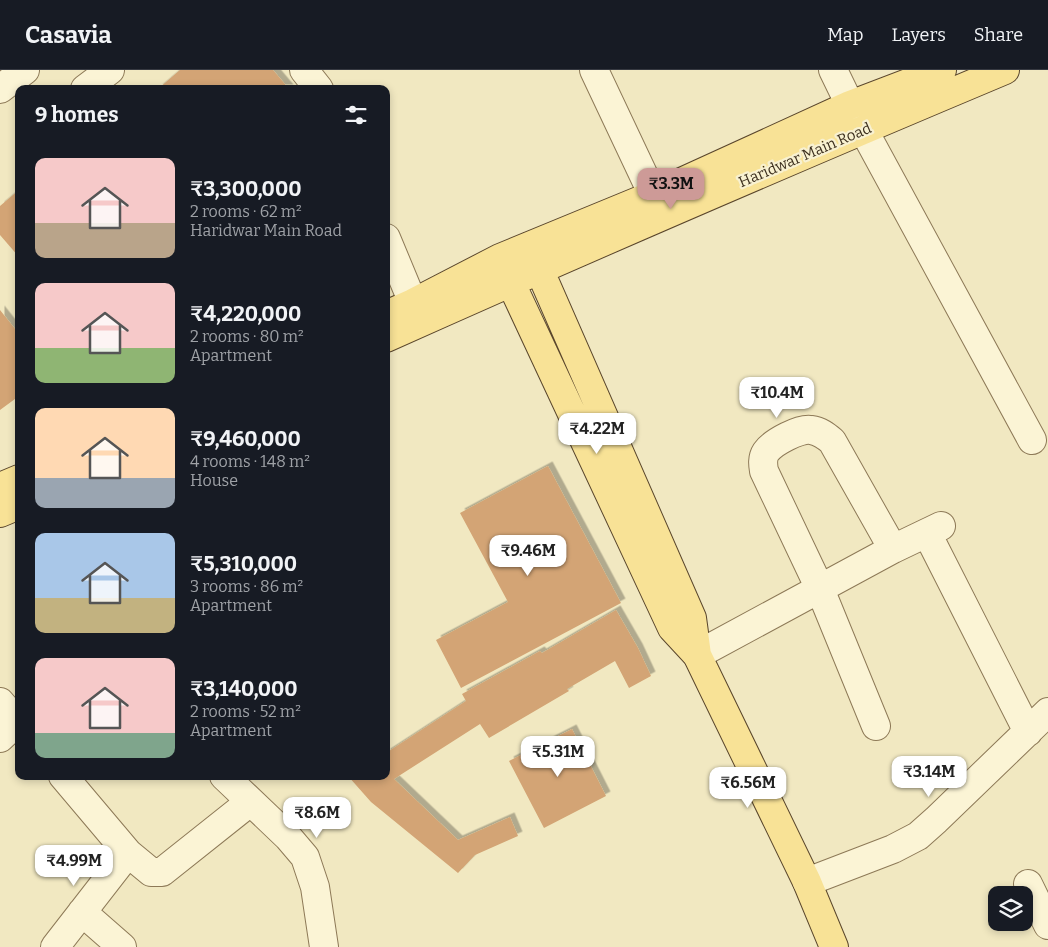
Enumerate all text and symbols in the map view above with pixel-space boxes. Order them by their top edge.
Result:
text: Casavia [25,21,112,49]
text: Map [827,24,863,46]
text: Layers [891,24,946,46]
text: Share [974,24,1023,46]
icon: filters [342,101,370,129]
text: 9 homes [35,102,119,128]
street label: Haridwar Main Road [736,119,874,191]
pin: ₹3.3M [636,168,706,210]
text: ₹3.3M [648,174,694,193]
text: ₹3,300,000 [190,176,302,202]
icon: home [75,178,135,238]
text: 2 rooms · 62 m² [190,202,302,221]
text: Haridwar Main Road [190,221,342,240]
text: ₹4,220,000 [190,301,301,327]
icon: home [75,303,135,363]
text: 2 rooms · 80 m² [190,327,304,346]
text: Apartment [190,346,272,365]
pin: ₹10.4M [736,376,818,419]
text: ₹10.4M [750,383,804,402]
pin: ₹4.22M [556,412,638,455]
text: ₹4.22M [569,419,625,438]
text: ₹9,460,000 [190,426,301,452]
icon: home [75,428,135,488]
text: 4 rooms · 148 m² [190,452,310,471]
text: House [190,471,238,490]
pin: ₹9.46M [487,534,569,577]
text: ₹9.46M [500,541,556,560]
text: ₹5,310,000 [190,551,297,577]
icon: home [75,553,135,613]
text: 3 rooms · 86 m² [190,577,303,596]
text: Apartment [190,596,272,615]
text: ₹3,140,000 [190,676,298,702]
icon: home [75,678,135,738]
text: 2 rooms · 52 m² [190,702,301,721]
text: Apartment [190,721,272,740]
pin: ₹5.31M [517,736,599,778]
text: ₹5.31M [532,742,584,761]
pin: ₹3.14M [888,756,970,798]
text: ₹3.14M [903,762,955,781]
pin: ₹6.56M [707,766,789,809]
text: ₹6.56M [720,773,776,792]
pin: ₹8.6M [282,796,352,839]
text: ₹8.6M [294,803,340,822]
pin: ₹4.99M [33,844,115,887]
text: ₹4.99M [46,851,102,870]
map controls [988,886,1033,931]
button: layers [988,886,1033,931]

